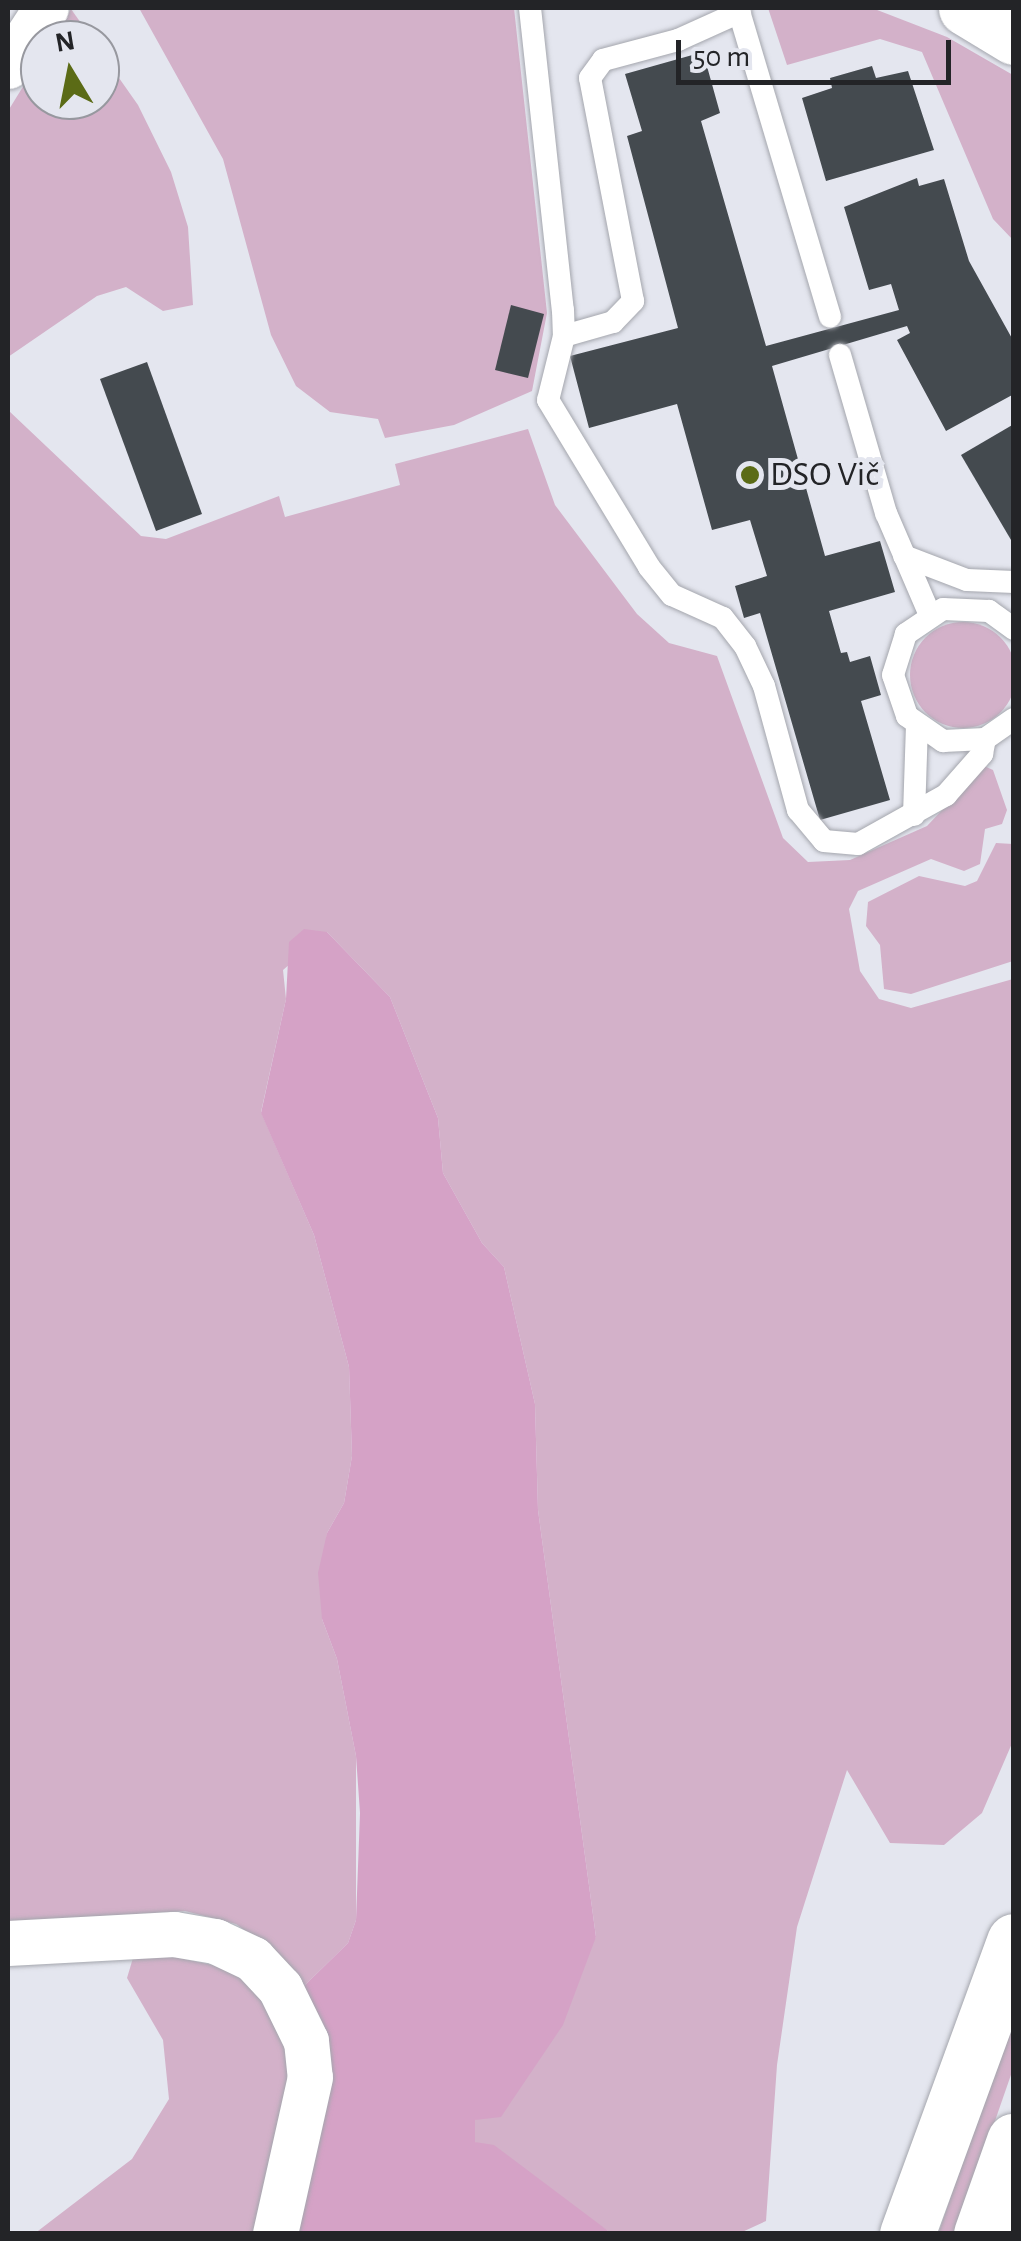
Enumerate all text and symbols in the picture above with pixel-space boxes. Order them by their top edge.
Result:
north arrow [20,20,120,120]
scale bar [681,20,956,82]
text: N [53,27,77,58]
text: 50 m [693,42,750,72]
place label: DSO Vič [770,454,879,496]
marker: DSO Vič [739,464,761,486]

